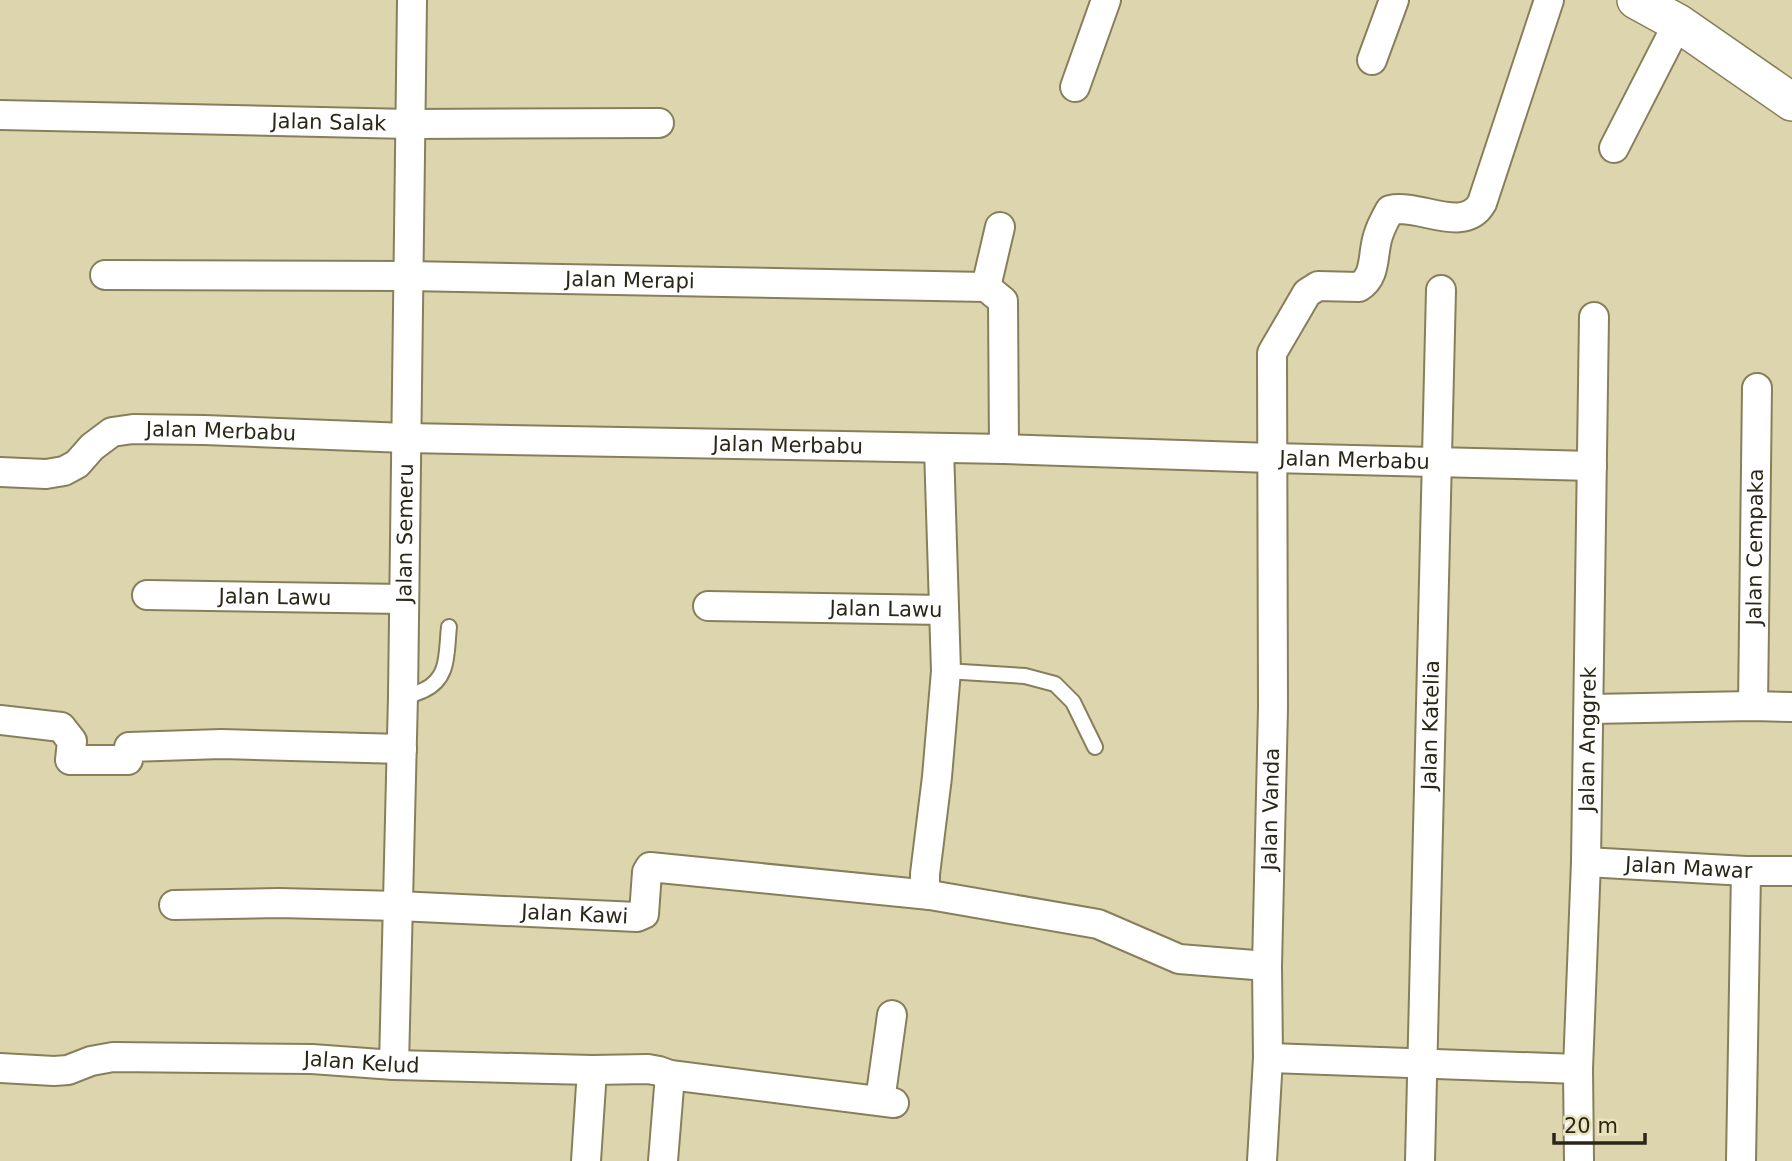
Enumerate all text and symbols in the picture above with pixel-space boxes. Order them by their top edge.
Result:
street label: Jalan Salak [269,109,387,135]
street label: Jalan Merapi [563,267,695,293]
street label: Jalan Merbabu [144,417,297,446]
street label: Jalan Merbabu [710,432,863,458]
street label: Jalan Merbabu [1277,446,1430,474]
street label: Jalan Semeru [392,463,418,605]
street label: Jalan Cempaka [1742,468,1768,628]
street label: Jalan Lawu [216,584,332,610]
street label: Jalan Lawu [827,596,943,622]
street label: Jalan Katelia [1417,660,1444,792]
street label: Jalan Anggrek [1575,665,1601,814]
street label: Jalan Vanda [1257,747,1284,873]
street label: Jalan Mawar [1623,852,1753,883]
street label: Jalan Kawi [519,900,629,929]
street label: Jalan Kelud [302,1047,420,1078]
scale bar [1554,1102,1645,1146]
text: 20 m [1564,1114,1618,1138]

